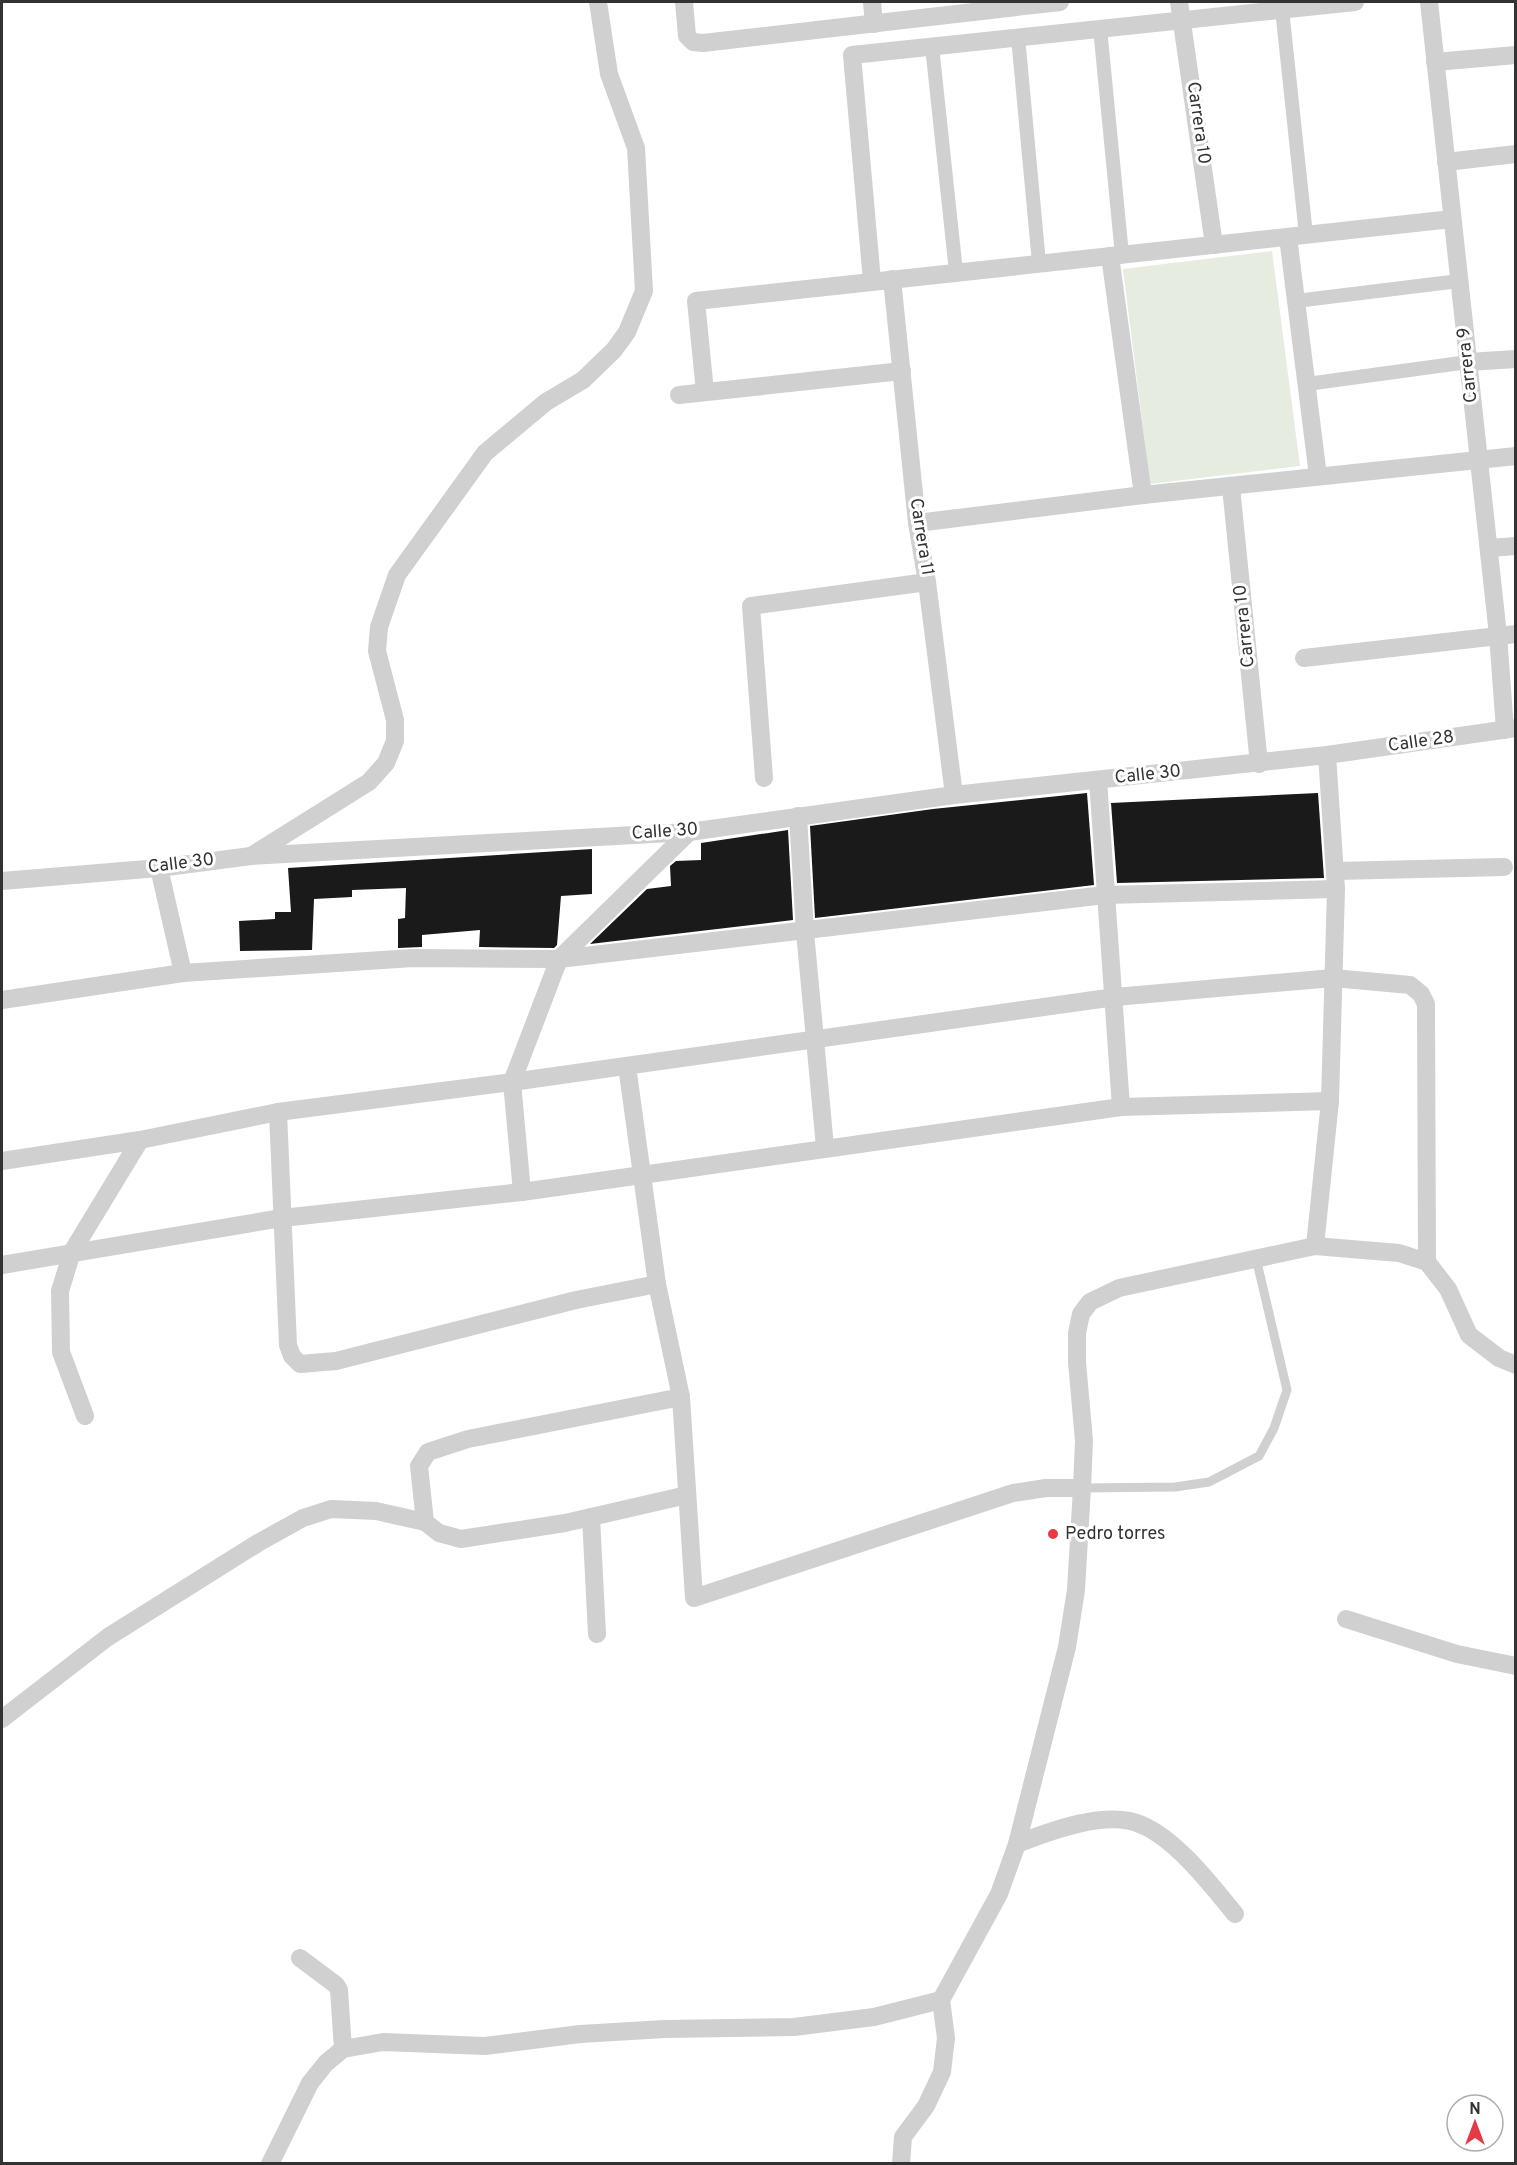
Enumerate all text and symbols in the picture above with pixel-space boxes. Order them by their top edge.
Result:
street label: Carrera 10 [1181,80,1215,166]
street label: Carrera 9 [1453,326,1483,404]
street label: Carrera 11 [904,496,938,578]
street label: Carrera 10 [1229,583,1261,669]
street label: Calle 28 [1386,726,1456,758]
street label: Calle 30 [1114,760,1182,790]
street label: Calle 30 [631,818,699,846]
street label: Calle 30 [147,849,215,879]
place label: Pedro torres [1065,1523,1165,1546]
marker: Pedro torres [1046,1527,1060,1541]
north arrow [1445,2093,1505,2153]
text: N [1469,2100,1481,2120]

